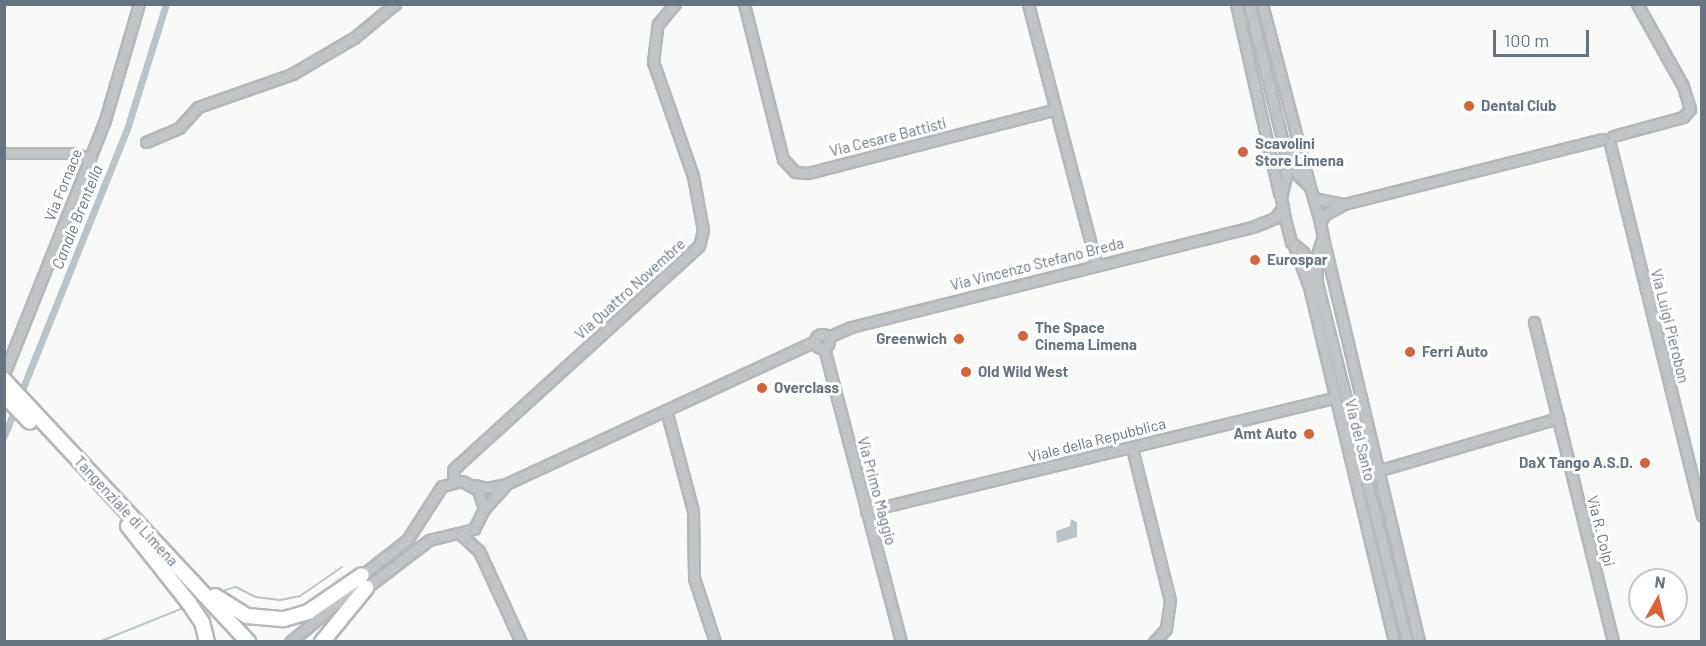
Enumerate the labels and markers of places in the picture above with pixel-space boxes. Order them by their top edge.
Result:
place label: Dental Club [1481,97,1556,115]
marker: Dental Club [1462,99,1476,113]
place label: Scavolini Store Limena [1255,134,1344,169]
marker: Scavolini Store Limena [1236,145,1250,159]
place label: Eurospar [1267,251,1328,269]
marker: Eurospar [1248,253,1262,267]
place label: The Space Cinema Limena [1035,318,1137,353]
marker: The Space Cinema Limena [1016,329,1030,343]
place label: Greenwich [876,330,947,348]
marker: Greenwich [952,332,966,346]
place label: Ferri Auto [1422,343,1488,361]
marker: Ferri Auto [1403,345,1417,359]
place label: Old Wild West [978,363,1068,381]
marker: Old Wild West [959,365,973,379]
place label: Overclass [774,379,839,397]
marker: Overclass [755,381,769,395]
place label: Amt Auto [1234,425,1297,443]
marker: Amt Auto [1302,427,1316,441]
place label: DaX Tango A.S.D. [1519,454,1633,472]
marker: DaX Tango A.S.D. [1638,456,1652,470]

